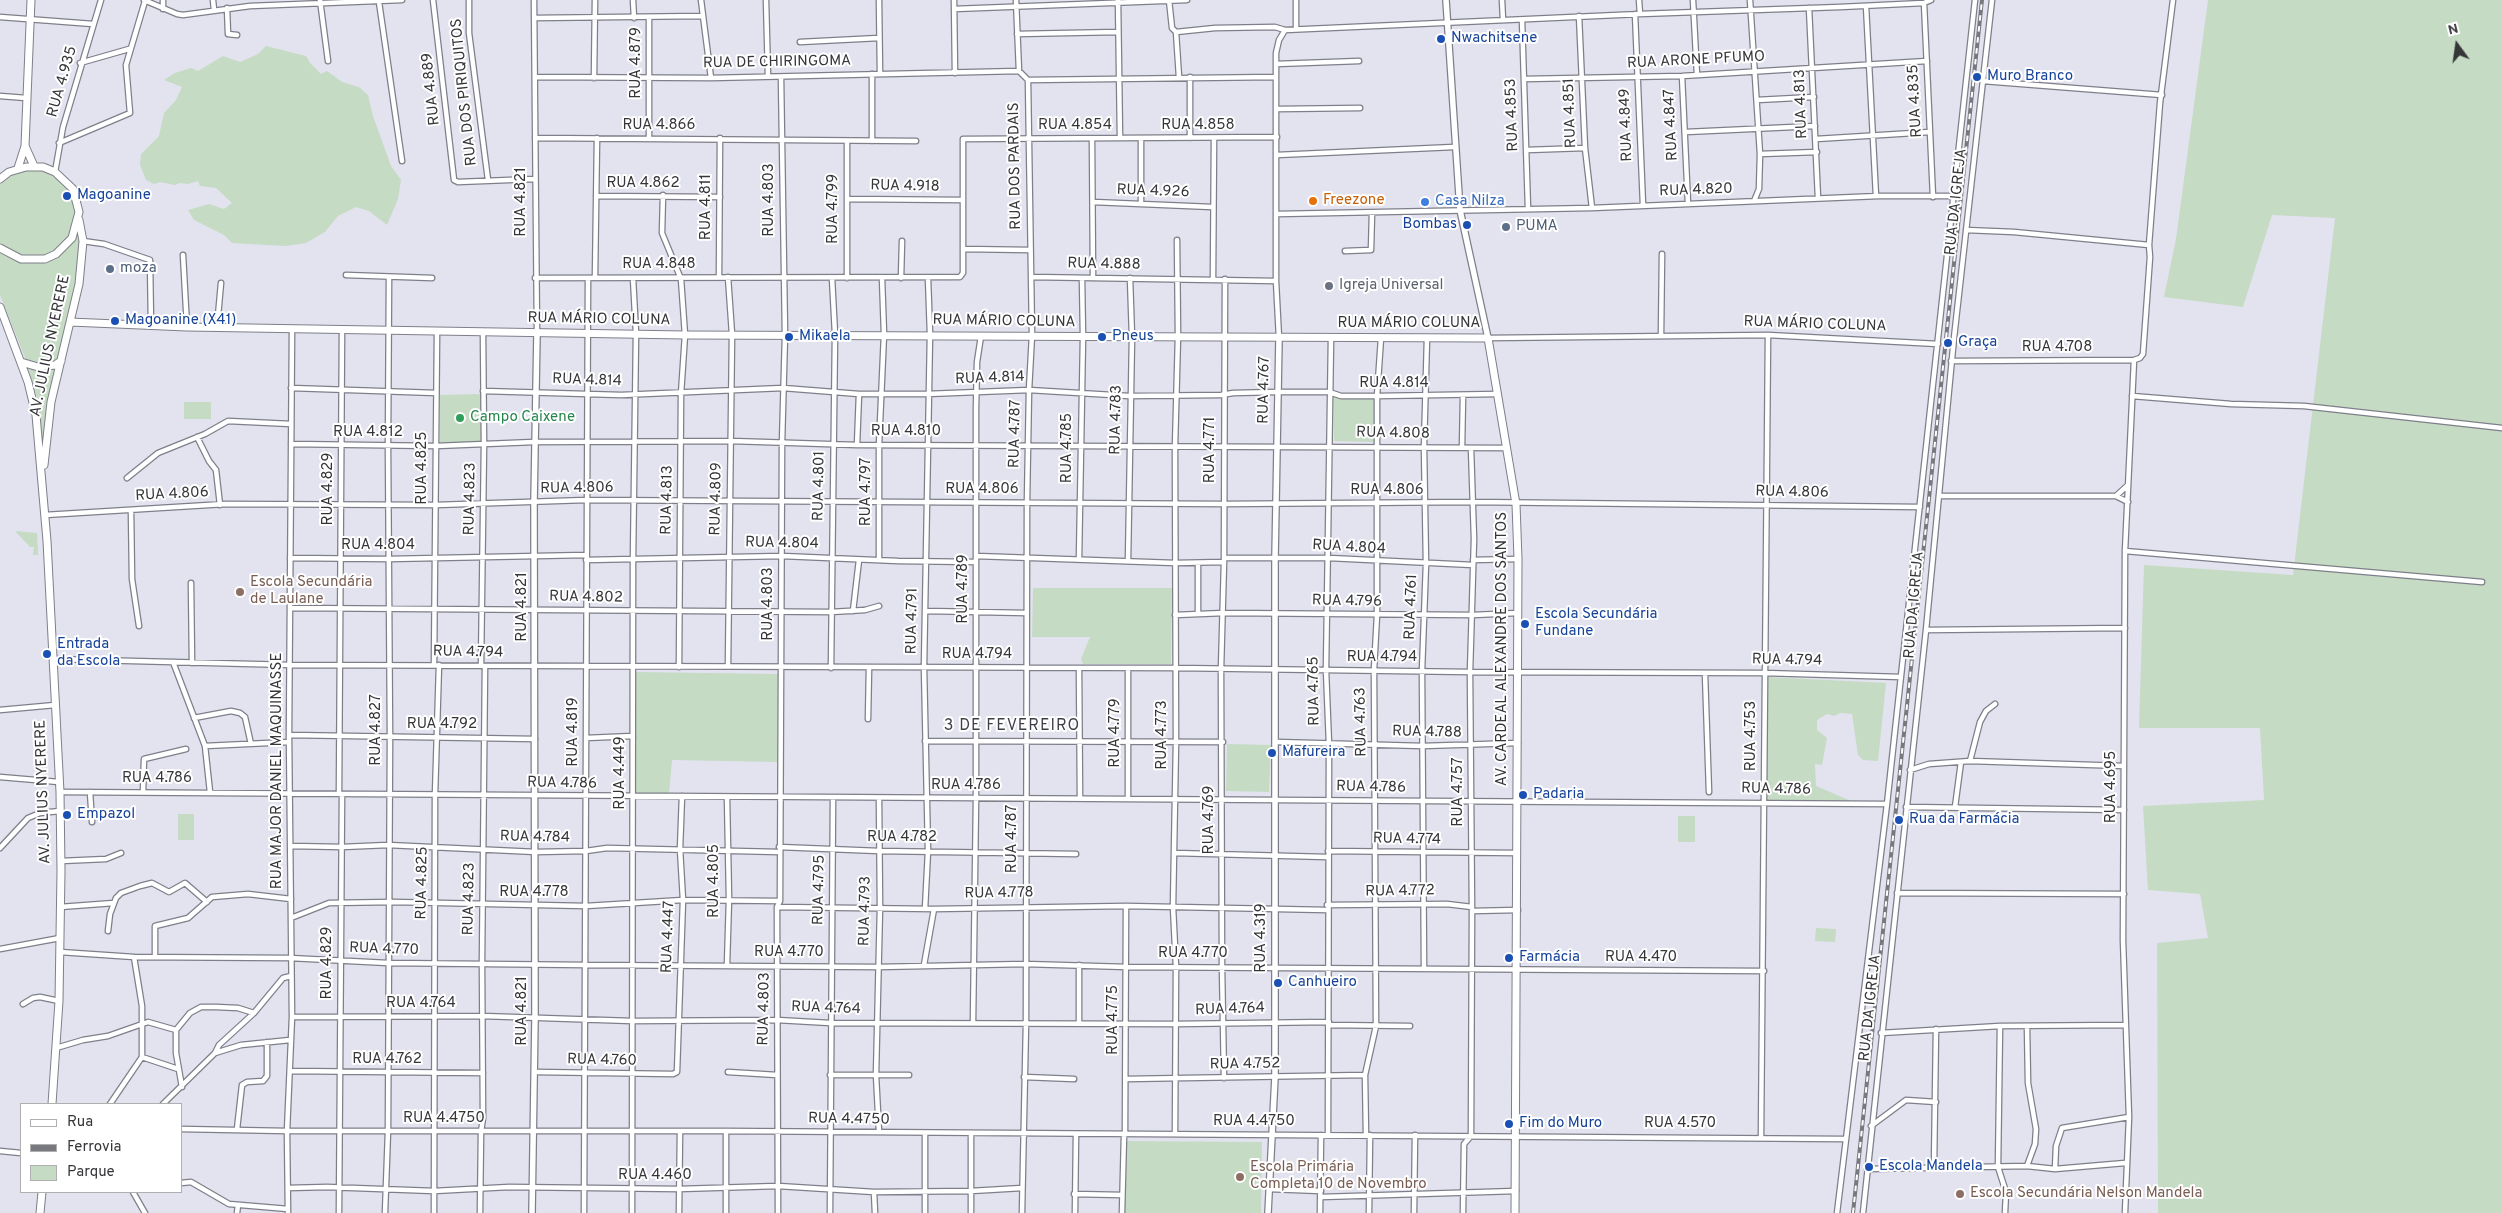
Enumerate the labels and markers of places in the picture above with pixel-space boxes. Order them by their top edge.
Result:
place label: Nwachitsene [1451,30,1537,48]
marker: Nwachitsene [1435,33,1447,45]
place label: Muro Branco [1987,68,2073,86]
marker: Muro Branco [1971,71,1983,83]
place label: Magoanine [77,187,151,205]
marker: Magoanine [61,190,73,202]
place label: Freezone [1323,192,1384,210]
place label: Casa Nilza [1435,193,1505,211]
marker: Freezone [1307,195,1319,207]
marker: Casa Nilza [1419,196,1431,208]
place label: Bombas [1402,216,1457,234]
place label: PUMA [1516,218,1558,236]
marker: Bombas [1461,219,1473,231]
marker: PUMA [1500,221,1512,233]
place label: moza [120,260,157,278]
marker: moza [104,263,116,275]
place label: Igreja Universal [1339,277,1443,295]
marker: Igreja Universal [1323,280,1335,292]
place label: Magoanine (X41) [125,312,236,330]
marker: Magoanine (X41) [109,315,121,327]
place label: Mikaela [799,328,850,346]
place label: Pneus [1112,328,1154,346]
marker: Mikaela [783,331,795,343]
marker: Pneus [1096,331,1108,343]
place label: Graça [1958,334,1997,352]
marker: Graça [1942,337,1954,349]
place label: Campo Caixene [470,409,575,427]
marker: Campo Caixene [454,412,466,424]
place label: Escola Secundária de Laulane [250,574,372,609]
marker: Escola Secundária de Laulane [234,586,246,598]
place label: Escola Secundária Fundane [1535,606,1657,641]
marker: Escola Secundária Fundane [1519,618,1531,630]
place label: Entrada da Escola [57,636,120,671]
marker: Entrada da Escola [41,648,53,660]
place label: Mafureira [1282,744,1345,762]
marker: Mafureira [1266,747,1278,759]
place label: Padaria [1533,786,1584,804]
marker: Padaria [1517,789,1529,801]
place label: Empazol [77,806,135,824]
marker: Empazol [61,809,73,821]
place label: Rua da Farmácia [1909,811,2019,829]
marker: Rua da Farmácia [1893,814,1905,826]
place label: Farmácia [1519,949,1580,967]
marker: Farmácia [1503,952,1515,964]
place label: Canhueiro [1288,974,1357,992]
marker: Canhueiro [1272,977,1284,989]
place label: Fim do Muro [1519,1115,1602,1133]
marker: Fim do Muro [1503,1118,1515,1130]
place label: Escola Mandela [1879,1158,1983,1176]
place label: Escola Primária Completa 10 de Novembro [1250,1159,1427,1194]
marker: Escola Mandela [1863,1161,1875,1173]
marker: Escola Primária Completa 10 de Novembro [1234,1171,1246,1183]
place label: Escola Secundária Nelson Mandela [1970,1185,2202,1203]
marker: Escola Secundária Nelson Mandela [1954,1188,1966,1200]

